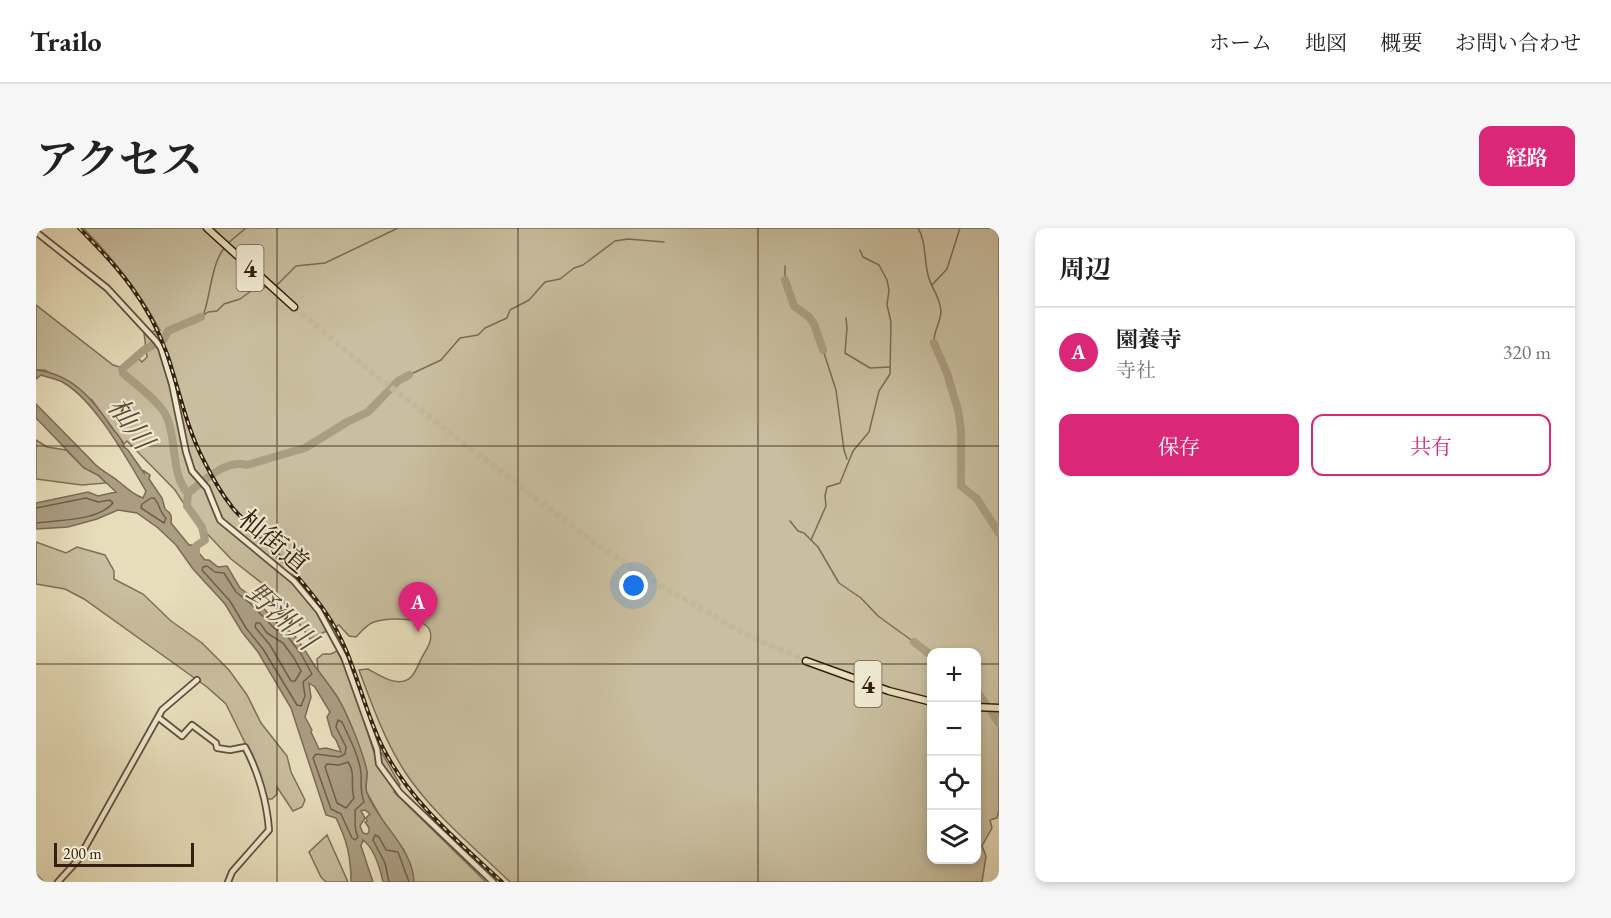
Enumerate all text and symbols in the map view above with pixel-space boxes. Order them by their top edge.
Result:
text: Trailo [30,23,102,59]
text: ホーム [1209,29,1272,56]
text: 地図 [1305,29,1347,56]
text: 概要 [1380,29,1422,56]
text: お問い合わせ [1455,29,1581,56]
button: 経路 [1479,126,1575,186]
text: アクセス [36,132,203,187]
road number: 4 [236,245,264,291]
text: 周辺 [1059,252,1111,286]
text: 園養寺 [1116,325,1182,354]
text: A [1071,339,1086,365]
text: 320 m [1503,339,1551,365]
text: 寺社 [1116,357,1156,383]
water label: 杣川 [100,390,164,459]
button: 保存 [1059,414,1299,476]
button: 共有 [1311,414,1551,476]
street label: 杣街道 [232,502,316,580]
your location [619,571,648,600]
water label: 野洲川 [239,574,327,660]
pin: A [398,582,437,632]
map controls [927,648,981,864]
button: + [927,648,981,702]
road number: 4 [854,661,882,707]
button: − [927,702,981,756]
button: locate [927,756,981,810]
button: layers [927,810,981,864]
scale bar [54,840,194,868]
text: 200 m [63,843,102,864]

